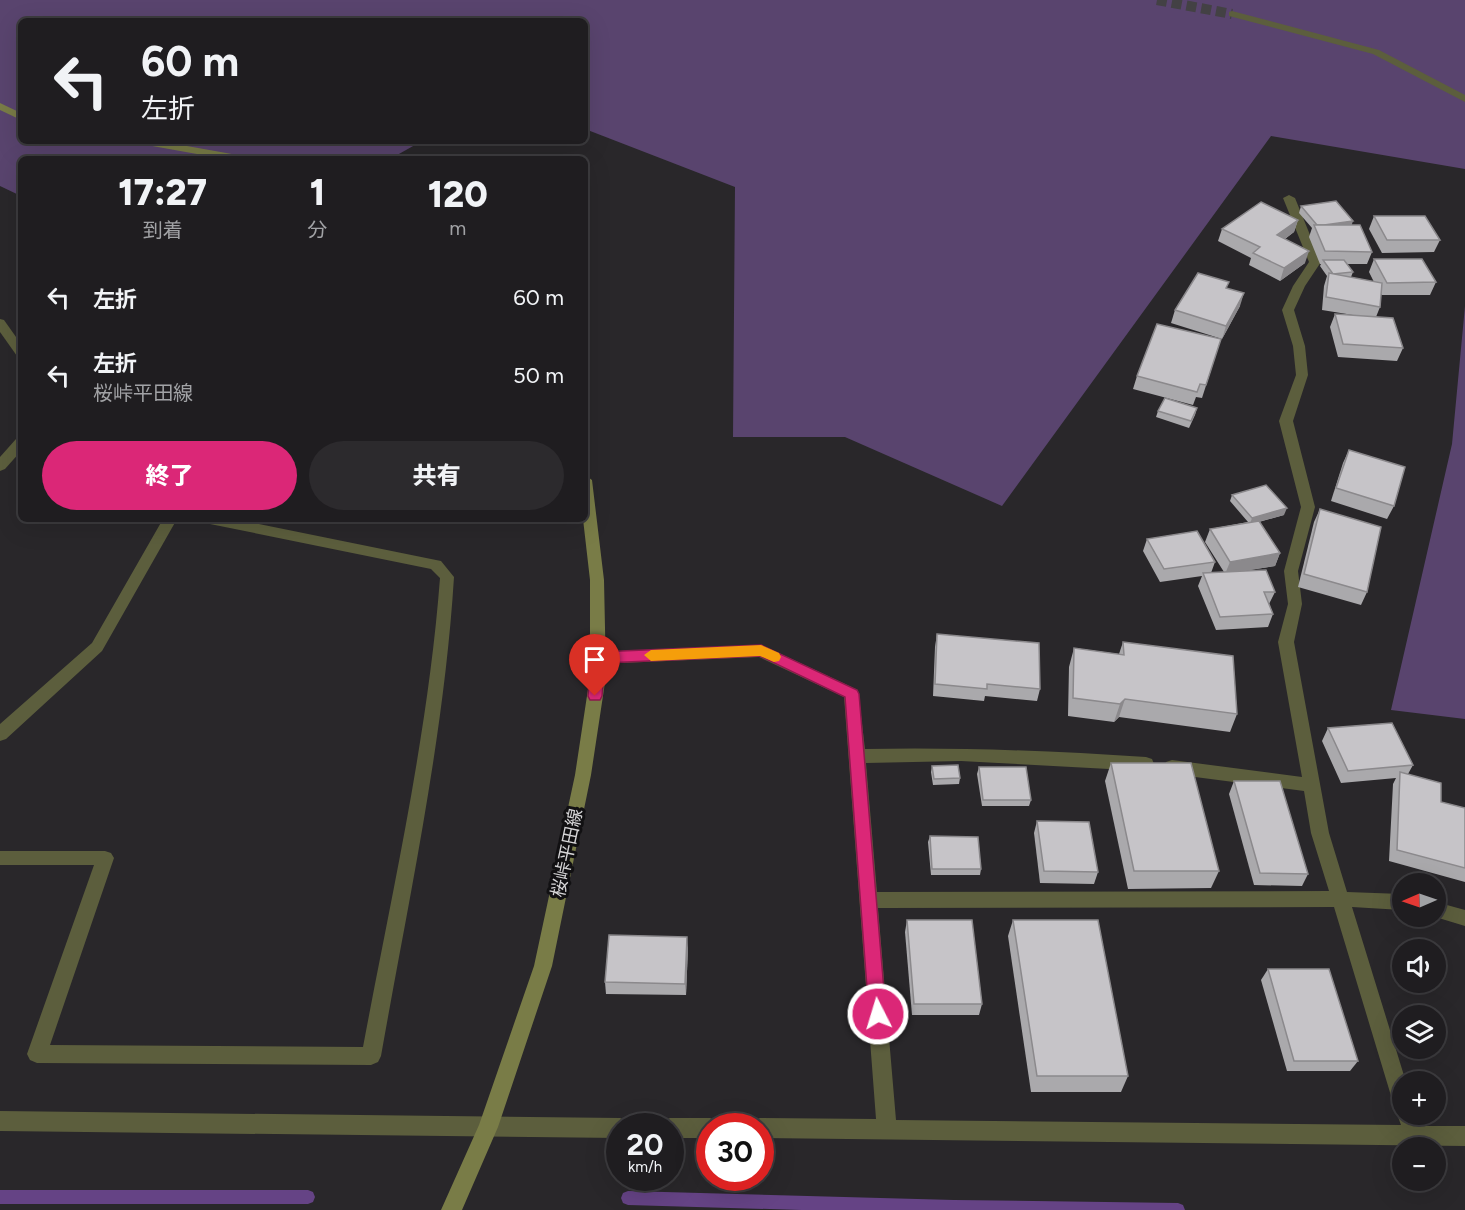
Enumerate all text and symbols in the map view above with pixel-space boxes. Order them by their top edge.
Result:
text: 60 m [141,36,239,87]
icon: left [42,42,120,120]
text: 左折 [141,92,195,125]
text: 17:27 [118,171,207,214]
text: 1 [310,171,325,214]
text: 120 [428,173,488,216]
text: m [449,216,466,240]
text: 到着 [143,218,183,242]
text: 分 [307,218,327,242]
icon: left [42,281,75,314]
text: 60 m [513,284,564,311]
text: 左折 [93,286,137,313]
text: 左折 [93,350,137,377]
icon: left [42,359,75,392]
text: 50 m [513,362,564,389]
text: 桜峠平田線 [93,381,193,405]
button: 終了 [42,441,297,510]
button: 共有 [309,441,564,510]
pin [569,634,620,696]
icon: arrive [578,643,611,676]
street label: 桜峠平田線 [547,807,587,899]
north arrow [1392,873,1446,927]
map controls [1392,873,1446,1191]
button: sound [1392,939,1446,993]
position arrow [846,982,910,1046]
button: layers [1392,1005,1446,1059]
button: + [1392,1071,1446,1125]
speed limit sign: 30 [696,1113,774,1191]
text: 20 [627,1126,663,1163]
button: − [1392,1137,1446,1191]
text: km/h [628,1158,662,1176]

